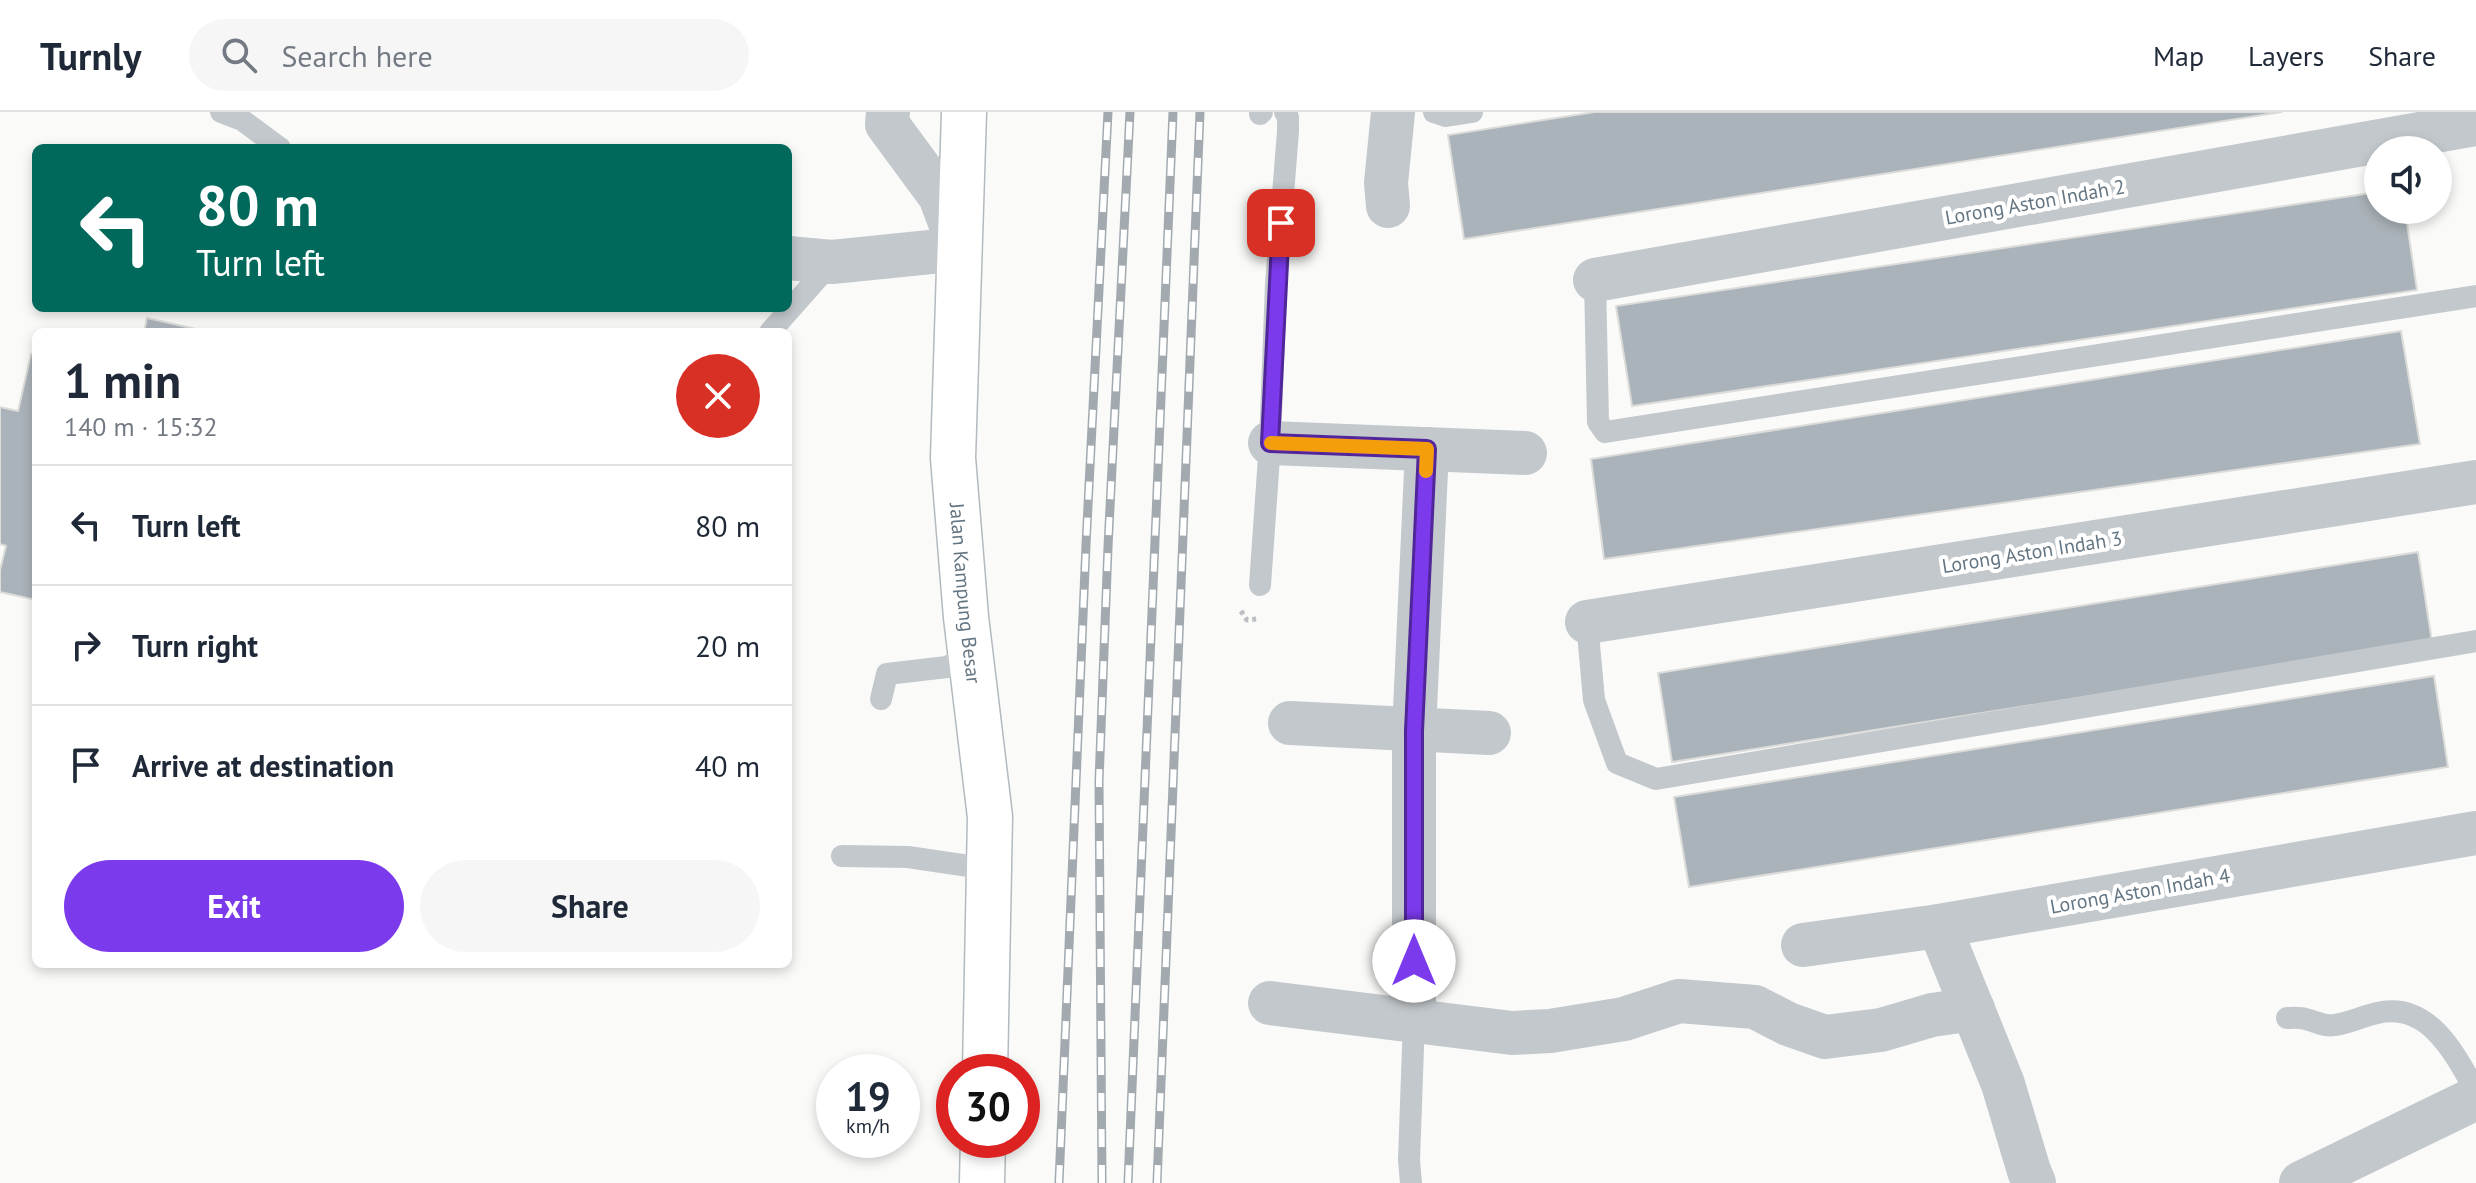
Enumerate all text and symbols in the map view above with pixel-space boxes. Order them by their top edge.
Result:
search box [189,19,749,91]
text: Turnly [40,31,141,80]
icon: search [217,33,261,77]
text: Search here [281,36,433,75]
text: Map [2153,37,2204,74]
text: Layers [2248,37,2324,74]
text: Share [2368,37,2436,74]
map controls [2364,136,2452,224]
button: sound [2364,136,2452,224]
text: 80 m [196,169,319,241]
street label: Lorong Aston Indah 2 [1943,173,2127,231]
icon: left [64,176,168,280]
pin [1247,189,1315,257]
icon: arrive [1259,201,1303,245]
text: Turn left [196,239,325,286]
text: 1 min [64,349,181,411]
button: close [676,354,760,438]
text: 140 m · 15:32 [64,410,218,443]
street label: Jalan Kampung Besar [944,501,987,685]
icon: left [64,503,108,547]
text: Turn left [132,506,240,545]
text: 80 m [695,506,760,545]
street label: Lorong Aston Indah 3 [1940,525,2124,579]
icon: right [64,623,108,667]
text: Turn right [132,626,258,665]
text: 20 m [695,626,760,665]
icon: arrive [64,743,108,787]
text: Arrive at destination [132,746,394,785]
text: 40 m [695,746,760,785]
button: Exit [64,860,404,952]
button: Share [420,860,760,952]
street label: Lorong Aston Indah 4 [2048,862,2232,920]
position arrow [1372,919,1456,1003]
speed limit sign: 30 [936,1054,1040,1158]
text: 19 [845,1070,891,1122]
text: km/h [846,1113,890,1139]

